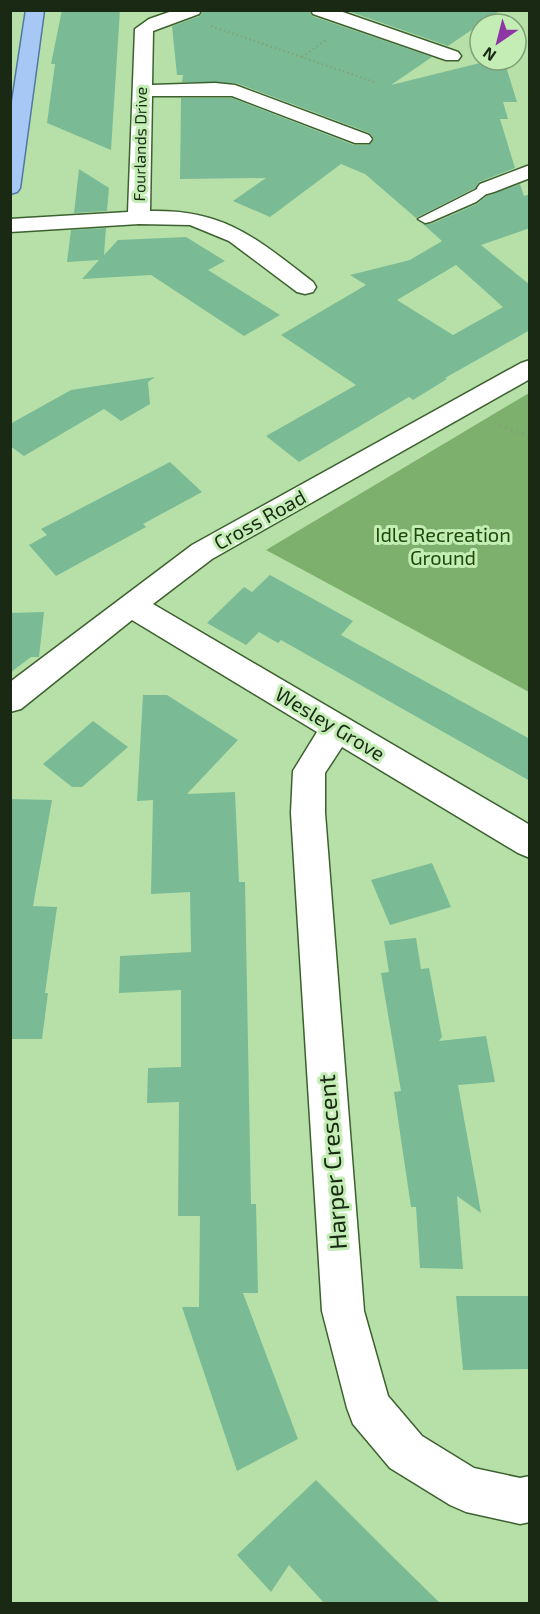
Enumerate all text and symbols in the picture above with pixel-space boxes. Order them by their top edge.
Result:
north arrow [468,12,528,72]
text: N [479,44,499,66]
street label: Fourlands Drive [129,86,150,201]
street label: Cross Road [209,484,310,554]
park label: Idle Recreation Ground [375,522,511,569]
street label: Wesley Grove [271,681,390,765]
street label: Harper Crescent [311,1073,352,1251]

